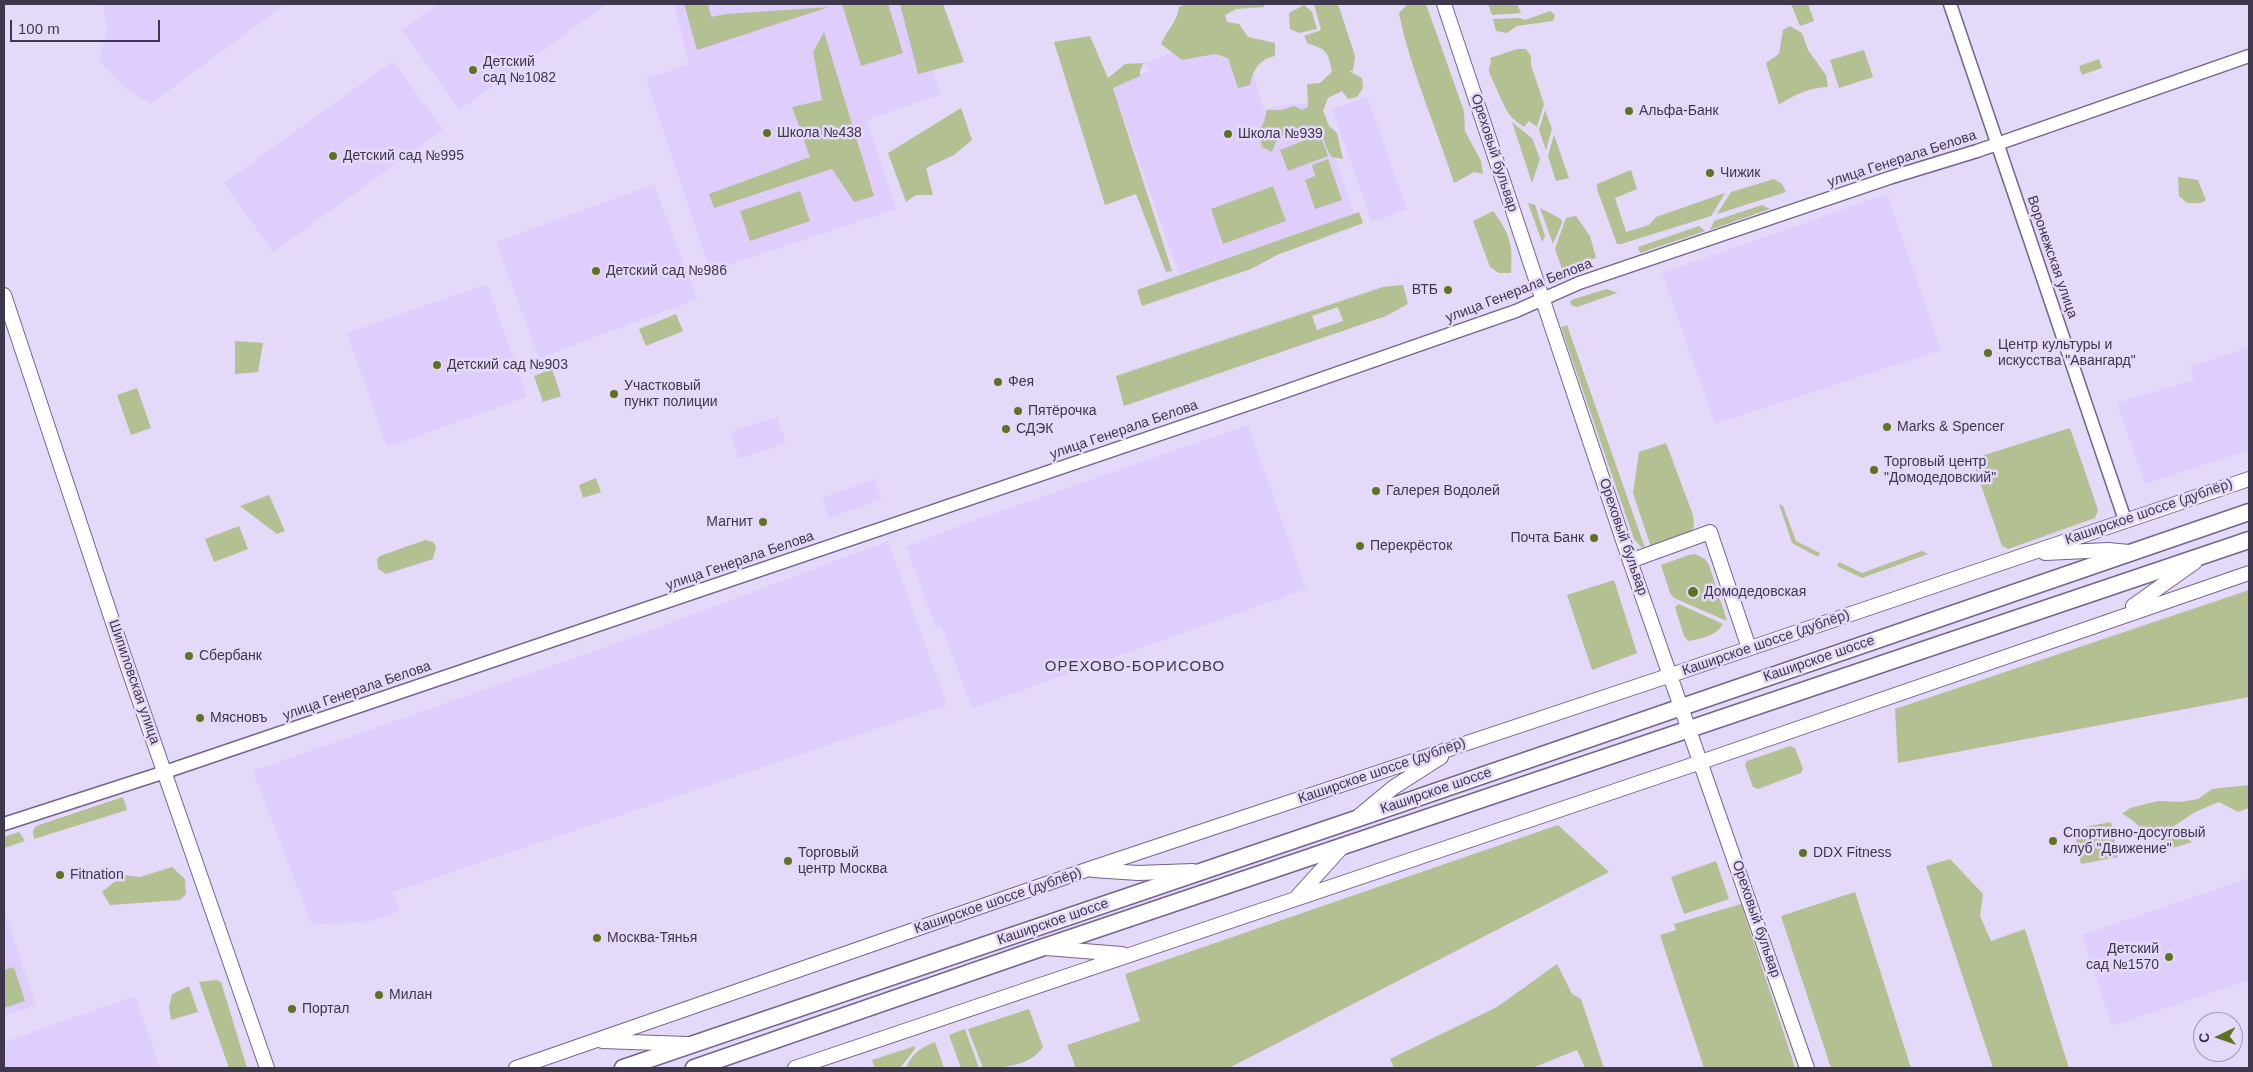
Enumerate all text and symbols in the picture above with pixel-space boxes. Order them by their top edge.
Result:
scale bar [12,10,162,42]
text: 100 m [18,20,60,37]
place label: Детский сад №1082 [483,54,556,86]
marker: Детский сад №1082 [467,64,479,76]
street label: Ореховый бульвар [1467,92,1521,214]
place label: Альфа-Банк [1639,103,1719,119]
marker: Альфа-Банк [1623,105,1635,117]
place label: Школа №438 [777,125,862,141]
place label: Школа №939 [1238,126,1323,142]
marker: Школа №438 [761,127,773,139]
street label: улица Генерала Белова [1825,127,1979,191]
marker: Школа №939 [1222,128,1234,140]
place label: Детский сад №995 [343,148,464,164]
marker: Детский сад №995 [327,150,339,162]
place label: Чижик [1720,165,1760,181]
marker: Чижик [1704,167,1716,179]
street label: Воронежская улица [2023,193,2081,321]
street label: улица Генерала Белова [1443,255,1595,327]
place label: Детский сад №986 [606,263,727,279]
marker: Детский сад №986 [590,265,602,277]
place label: ВТБ [1412,282,1438,298]
marker: ВТБ [1442,284,1454,296]
place label: Центр культуры и искусства "Авангард" [1998,337,2136,370]
marker: Центр культуры и искусства "Авангард" [1982,347,1994,359]
place label: Детский сад №903 [447,357,568,373]
marker: Детский сад №903 [431,359,443,371]
place label: Фея [1008,374,1034,390]
marker: Фея [992,376,1004,388]
place label: Участковый пункт полиции [624,378,718,411]
marker: Участковый пункт полиции [608,388,620,400]
street label: улица Генерала Белова [1048,397,1200,463]
place label: Пятёрочка [1028,403,1097,419]
marker: Пятёрочка [1012,405,1024,417]
place label: Marks & Spencer [1897,419,2004,435]
place label: СДЭК [1016,421,1054,437]
marker: Marks & Spencer [1881,421,1893,433]
marker: СДЭК [1000,423,1012,435]
place label: Торговый центр "Домодедовский" [1884,454,1996,487]
marker: Торговый центр "Домодедовский" [1868,464,1880,476]
street label: Каширское шоссе (дублёр) [2063,475,2235,549]
street label: Ореховый бульвар [1595,476,1651,598]
place label: Галерея Водолей [1386,483,1500,499]
marker: Галерея Водолей [1370,485,1382,497]
place label: Магнит [706,514,753,530]
marker: Магнит [757,516,769,528]
street label: улица Генерала Белова [664,528,816,594]
place label: Почта Банк [1510,530,1584,546]
marker: Почта Банк [1588,532,1600,544]
place label: Перекрёсток [1370,538,1452,554]
marker: Перекрёсток [1354,540,1366,552]
place label: Домодедовская [1704,584,1806,600]
marker: Домодедовская [1686,585,1700,599]
street label: Каширское шоссе (дублёр) [1680,606,1852,680]
street label: Шипиловская улица [105,618,163,746]
street label: Каширское шоссе [1761,632,1877,686]
place label: Сбербанк [199,648,262,664]
marker: Сбербанк [183,650,195,662]
street label: улица Генерала Белова [281,658,433,724]
district label: ОРЕХОВО-БОРИСОВО [1043,658,1227,676]
place label: Мясновъ [210,710,267,726]
marker: Мясновъ [194,712,206,724]
street label: Каширское шоссе (дублёр) [1296,734,1468,808]
street label: Каширское шоссе [1378,764,1494,818]
place label: Спортивно-досуговый клуб "Движение" [2063,825,2206,858]
marker: Спортивно-досуговый клуб "Движение" [2047,835,2059,847]
place label: Торговый центр Москва [798,845,887,878]
place label: DDX Fitness [1813,845,1892,861]
marker: DDX Fitness [1797,847,1809,859]
marker: Торговый центр Москва [782,855,794,867]
street label: Ореховый бульвар [1728,858,1784,980]
street label: Каширское шоссе (дублёр) [912,864,1084,938]
place label: Fitnation [70,867,124,883]
marker: Fitnation [54,869,66,881]
street label: Каширское шоссе [995,895,1111,949]
place label: Москва-Тянья [607,930,697,946]
marker: Москва-Тянья [591,932,603,944]
place label: Детский сад №1570 [2086,941,2159,974]
marker: Детский сад №1570 [2163,951,2175,963]
place label: Милан [389,987,432,1003]
marker: Милан [373,989,385,1001]
place label: Портал [302,1001,350,1017]
marker: Портал [286,1003,298,1015]
north arrow [2193,1012,2243,1062]
text: С [2196,1032,2212,1043]

